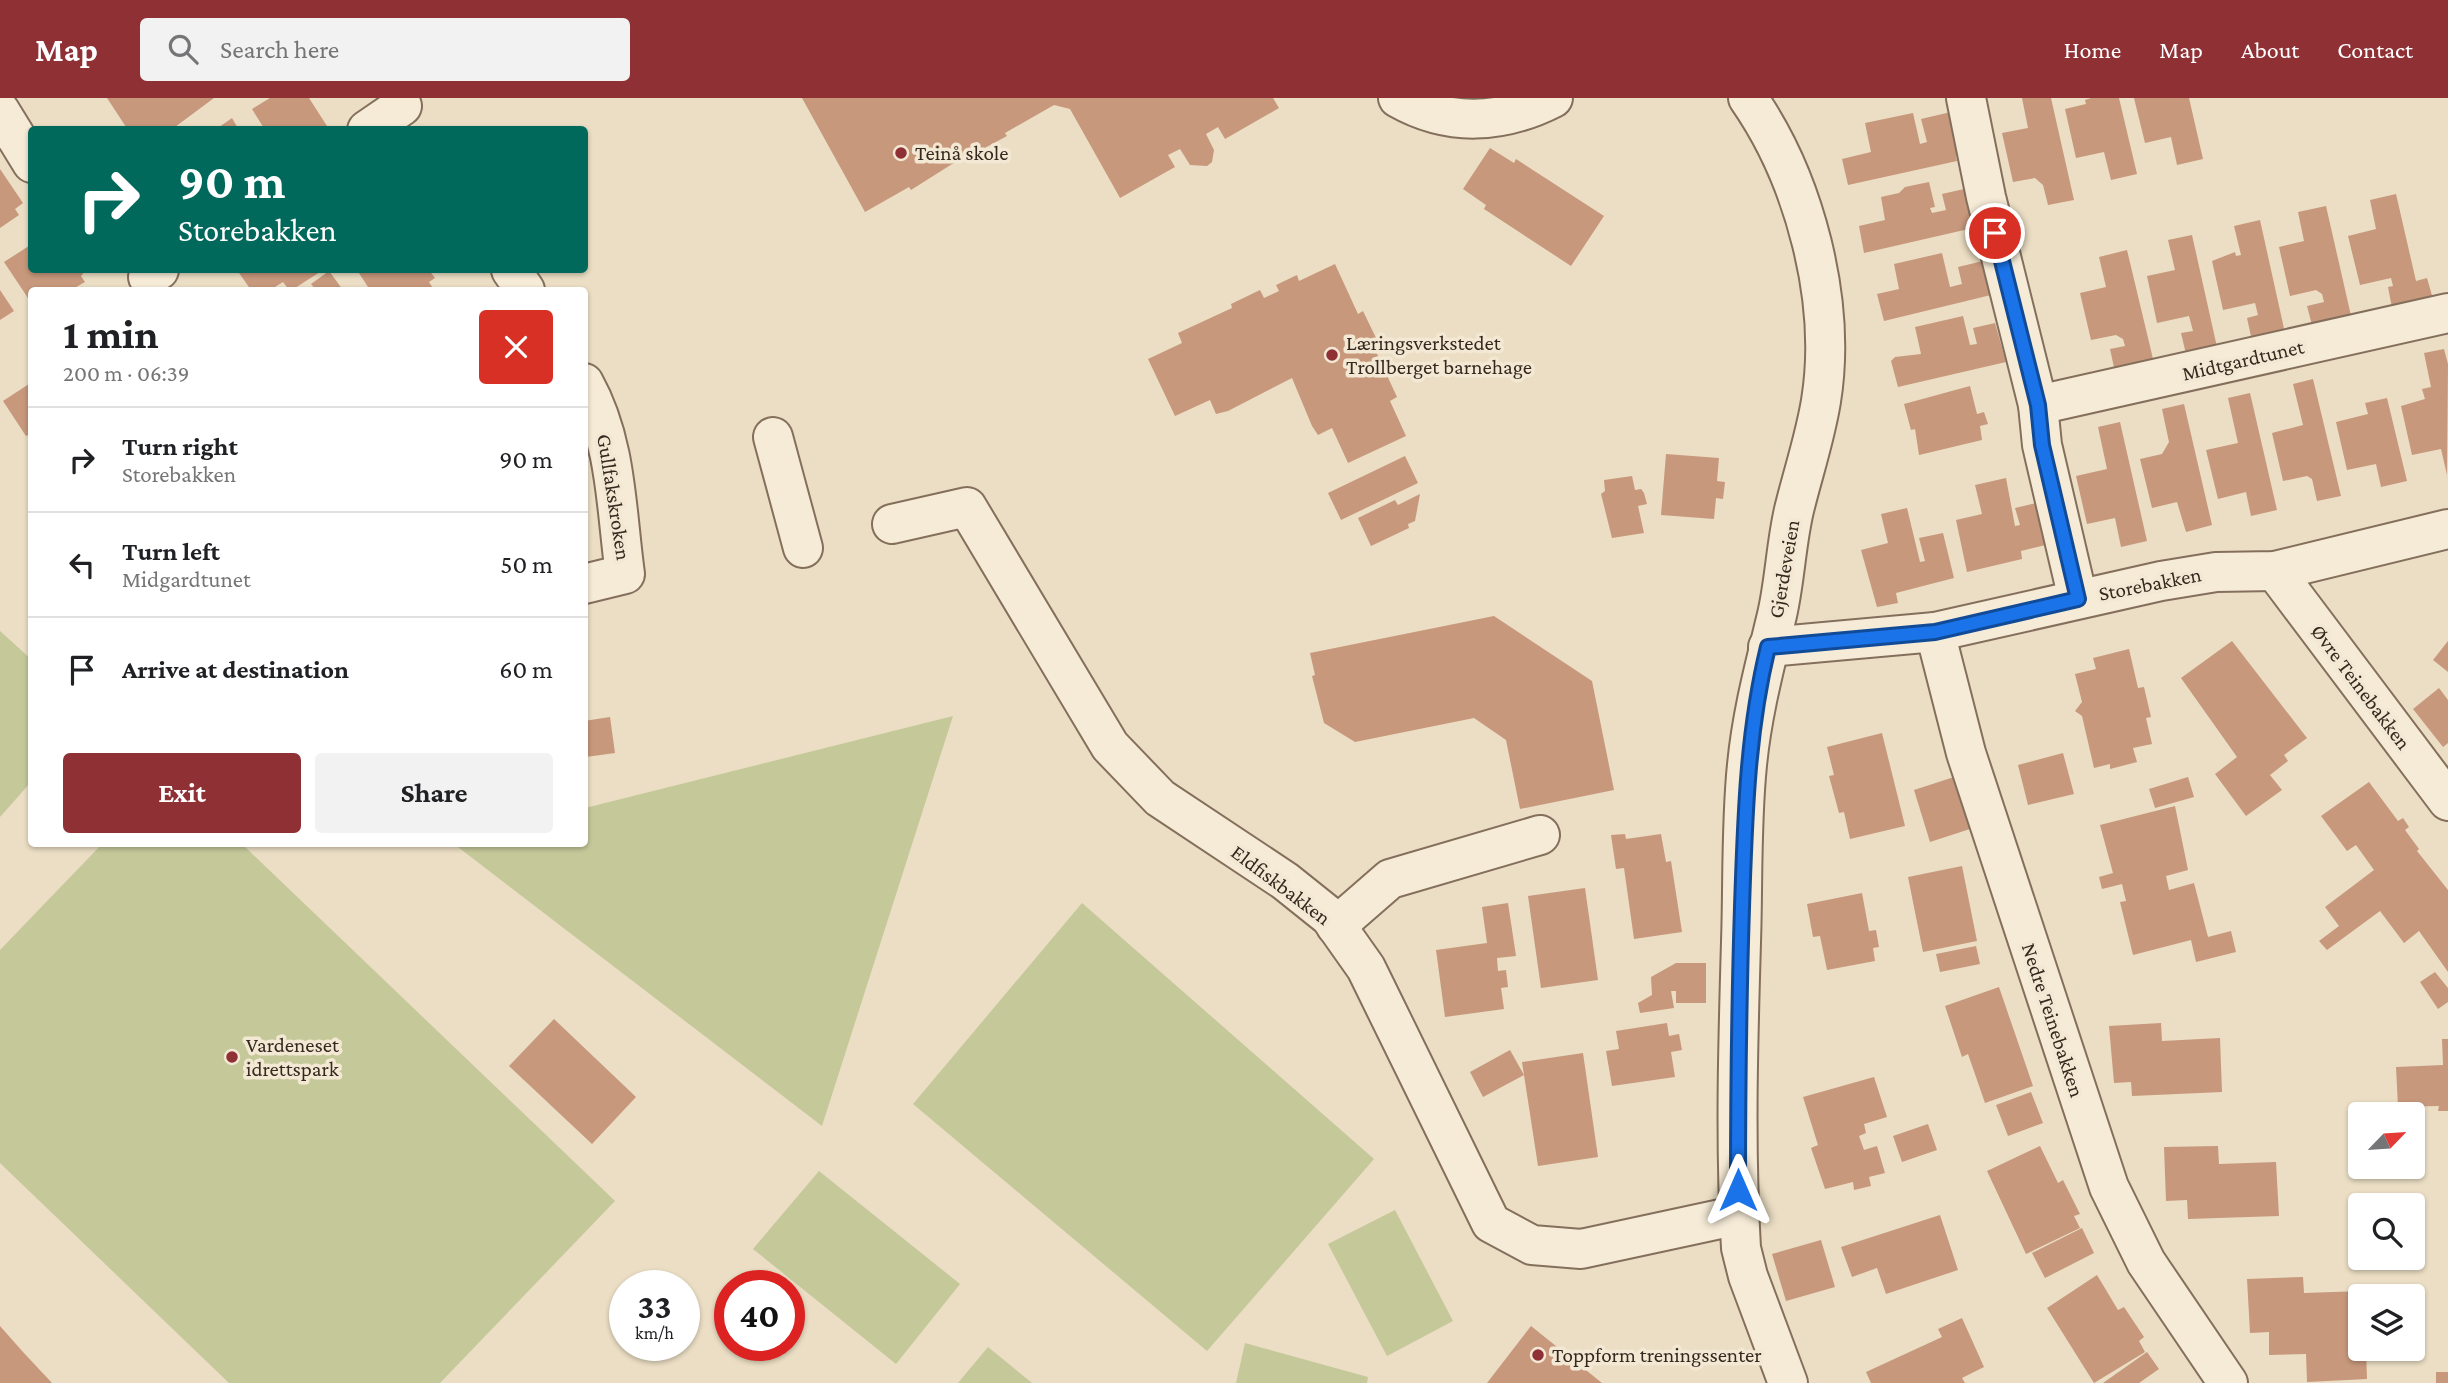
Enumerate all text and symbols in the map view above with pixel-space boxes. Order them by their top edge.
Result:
search box [140,18,630,81]
icon: search [164,30,202,68]
text: Map [35,31,98,68]
text: Search here [220,35,339,64]
text: Home [2064,36,2121,63]
text: Map [2159,36,2203,63]
text: About [2241,36,2299,63]
text: Contact [2337,36,2413,63]
place label: Teinå skole [915,141,1009,165]
marker: Teinå skole [893,145,909,161]
icon: right [63,154,154,245]
text: 90 m [178,154,285,209]
pin [1965,203,2025,263]
text: Storebakken [178,212,337,248]
icon: arrive [1976,214,2014,252]
text: 1 min [63,310,159,357]
button: close [479,310,553,384]
place label: Læringsverkstedet Trollberget barnehage [1346,331,1532,379]
street label: Midtgardtunet [2180,334,2307,386]
marker: Læringsverkstedet Trollberget barnehage [1324,347,1340,363]
text: 200 m · 06:39 [63,360,189,386]
text: Turn right [122,432,238,461]
street label: Gullfakskroken [592,432,636,562]
icon: right [63,441,101,479]
text: 90 m [499,445,553,474]
text: Storebakken [122,461,236,487]
street label: Gjerdeveien [1764,518,1804,620]
text: Turn left [122,537,220,566]
icon: left [63,546,101,584]
text: 50 m [500,550,553,579]
street label: Storebakken [2097,562,2203,606]
text: Midgardtunet [122,566,251,592]
street label: Øvre Teinebakken [2306,620,2416,754]
icon: arrive [63,651,101,689]
text: Arrive at destination [122,655,349,684]
text: 60 m [499,655,553,684]
button: Exit [63,753,301,833]
button: Share [315,753,553,833]
street label: Eldfiskbakken [1227,840,1335,930]
street label: Nedre Teinebakken [2017,940,2089,1100]
place label: Vardeneset idrettspark [246,1033,340,1081]
marker: Vardeneset idrettspark [224,1049,240,1065]
north arrow [2348,1102,2426,1180]
map controls [2348,1102,2425,1361]
position arrow [1701,1153,1775,1227]
button: search [2348,1193,2425,1270]
speed limit sign: 40 [714,1270,805,1361]
button: layers [2348,1284,2425,1361]
text: 33 [637,1287,672,1326]
text: km/h [635,1323,674,1343]
place label: Toppform treningssenter [1552,1343,1762,1367]
marker: Toppform treningssenter [1530,1347,1546,1363]

